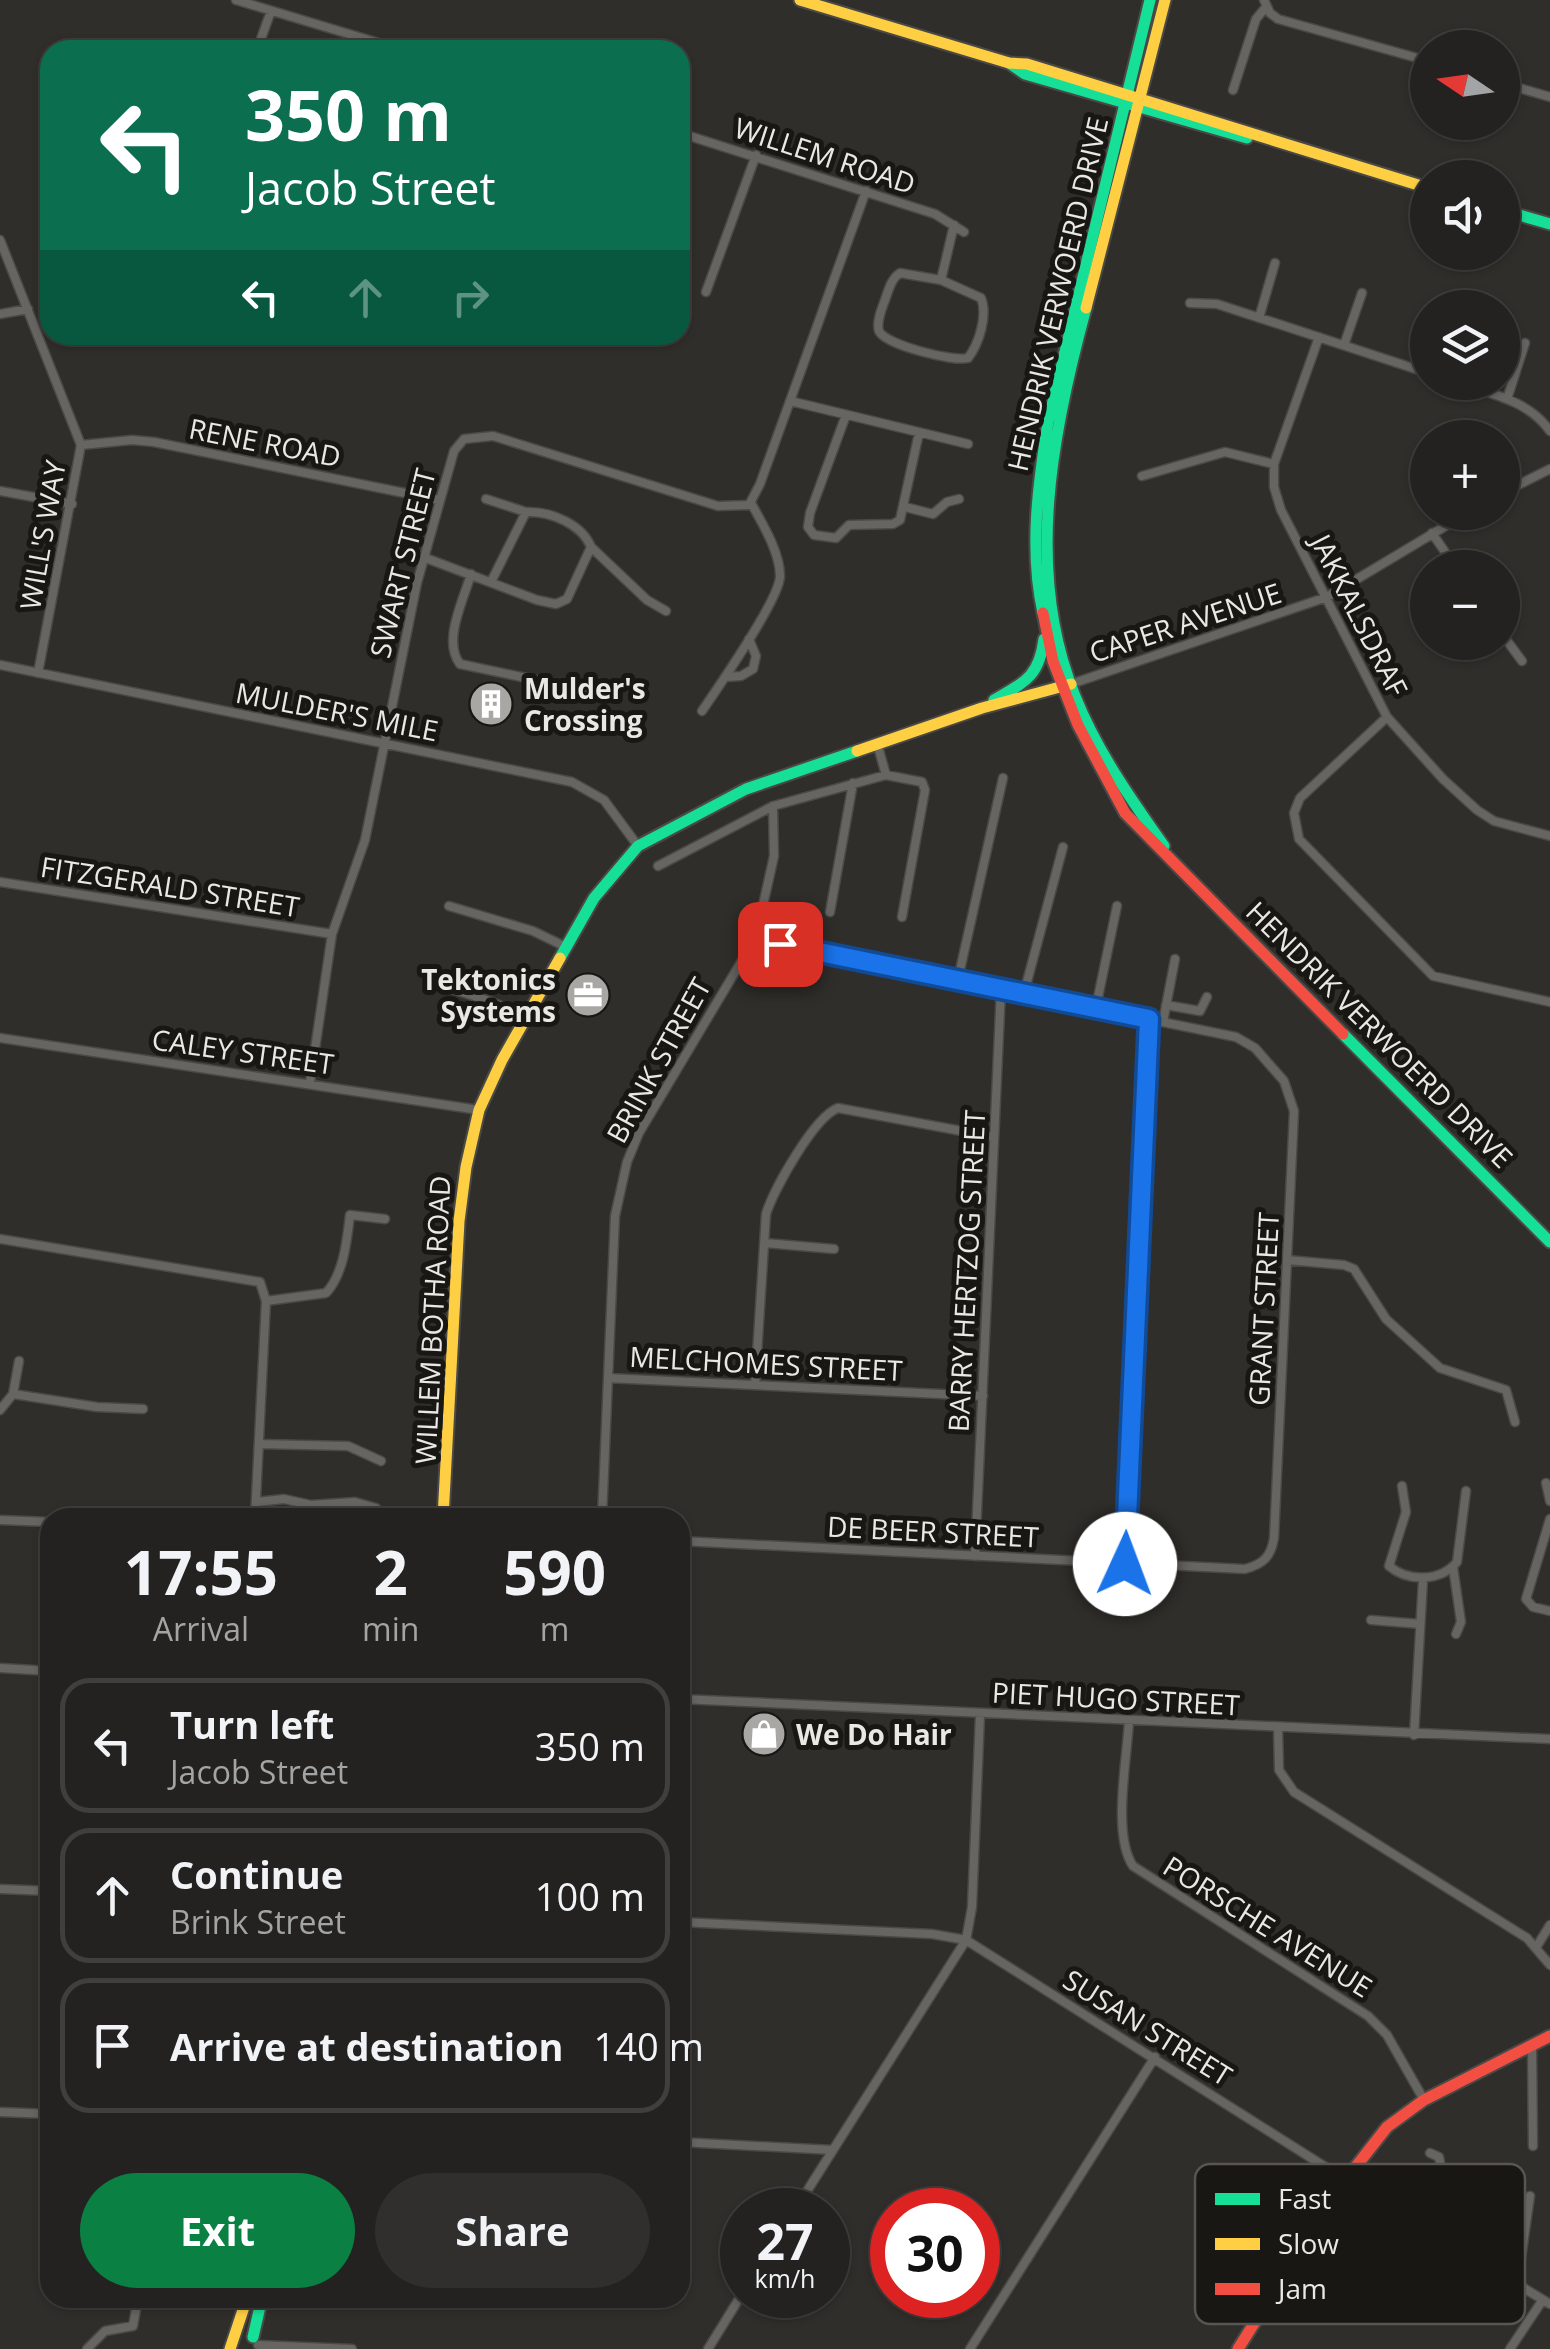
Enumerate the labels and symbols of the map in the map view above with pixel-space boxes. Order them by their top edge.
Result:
north arrow [1410,30,1520,140]
street label: WILLEM ROAD [730,108,920,202]
street label: HENDRIK VERWOERD DRIVE [998,113,1116,475]
street label: RENE ROAD [186,409,344,475]
street label: WILL'S WAY [10,457,74,613]
street label: SWART STREET [360,464,444,661]
street label: JAKKALSDRAF [1302,525,1417,702]
street label: CAPER AVENUE [1084,573,1286,671]
place label: Mulder's Crossing [524,669,646,739]
street label: MULDER'S MILE [233,673,441,749]
building icon: Mulder's Crossing [468,681,514,727]
street label: FITZGERALD STREET [38,847,303,925]
street label: HENDRIK VERWOERD DRIVE [1238,892,1522,1176]
pin [738,902,823,987]
place label: Tektonics Systems [421,960,556,1030]
street label: BRINK STREET [597,970,719,1149]
office icon: Tektonics Systems [565,972,611,1018]
street label: CALEY STREET [150,1019,337,1083]
street label: BARRY HERTZOG STREET [939,1109,993,1433]
street label: WILLEM BOTHA ROAD [405,1175,459,1465]
street label: GRANT STREET [1239,1211,1287,1407]
street label: MELCHOMES STREET [628,1337,904,1389]
street label: DE BEER STREET [826,1506,1040,1556]
position arrow [1073,1512,1177,1616]
street label: PIET HUGO STREET [991,1673,1241,1723]
shop icon: We Do Hair [741,1711,787,1757]
place label: We Do Hair [796,1715,952,1753]
street label: PORSCHE AVENUE [1156,1846,1380,2006]
street label: SUSAN STREET [1057,1960,1240,2094]
legend [1195,2164,1525,2324]
text: Fast [1278,2179,1331,2217]
speed limit sign: 30 [870,2188,1000,2318]
text: Slow [1278,2224,1339,2262]
text: Jam [1275,2269,1327,2307]

